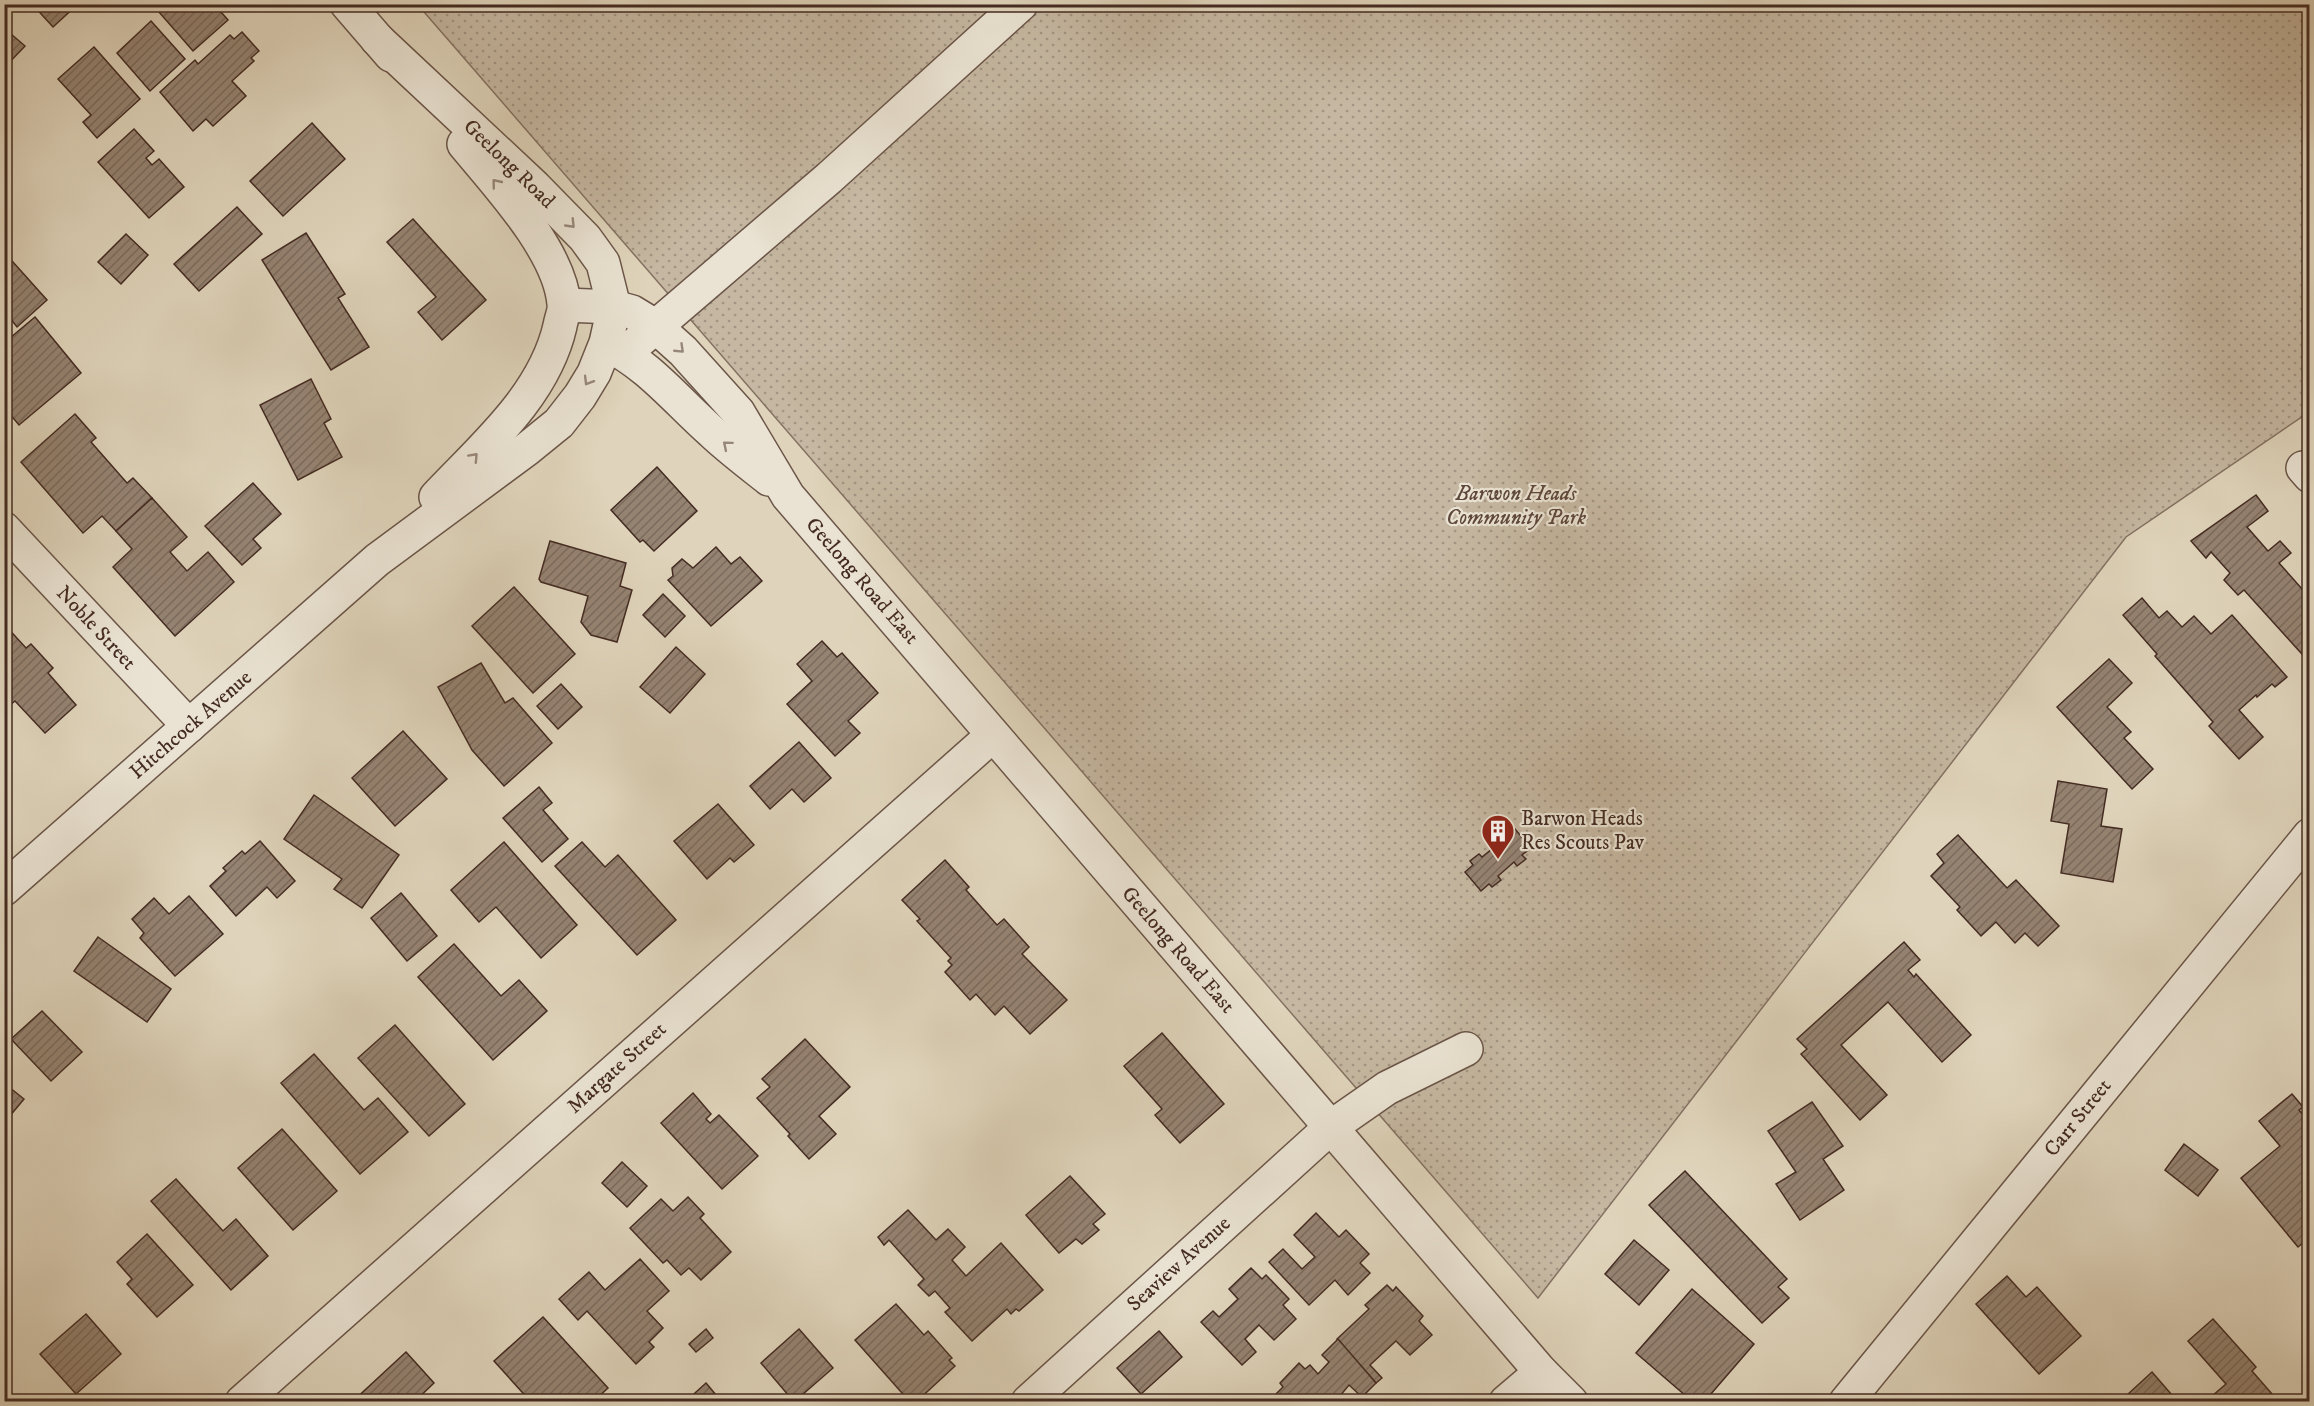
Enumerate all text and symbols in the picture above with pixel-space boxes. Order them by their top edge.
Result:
street label: Geelong Road [458,114,561,215]
one-way arrow [492,179,503,190]
one-way arrow [564,217,575,228]
one-way arrow [672,341,683,352]
one-way arrow [584,375,596,385]
one-way arrow [723,441,734,452]
one-way arrow [467,453,478,464]
park label: Barwon Heads Community Park [1446,481,1586,531]
street label: Geelong Road East [800,512,924,650]
street label: Noble Street [50,580,142,676]
street label: Hitchcock Avenue [125,665,258,785]
place label: Barwon Heads Res Scouts Pav [1521,806,1645,856]
building icon: Barwon Heads Res Scouts Pav [1480,813,1516,860]
street label: Geelong Road East [1116,881,1240,1019]
street label: Margate Street [562,1016,672,1119]
street label: Carr Street [2039,1074,2117,1162]
street label: Seaview Avenue [1122,1211,1236,1317]

